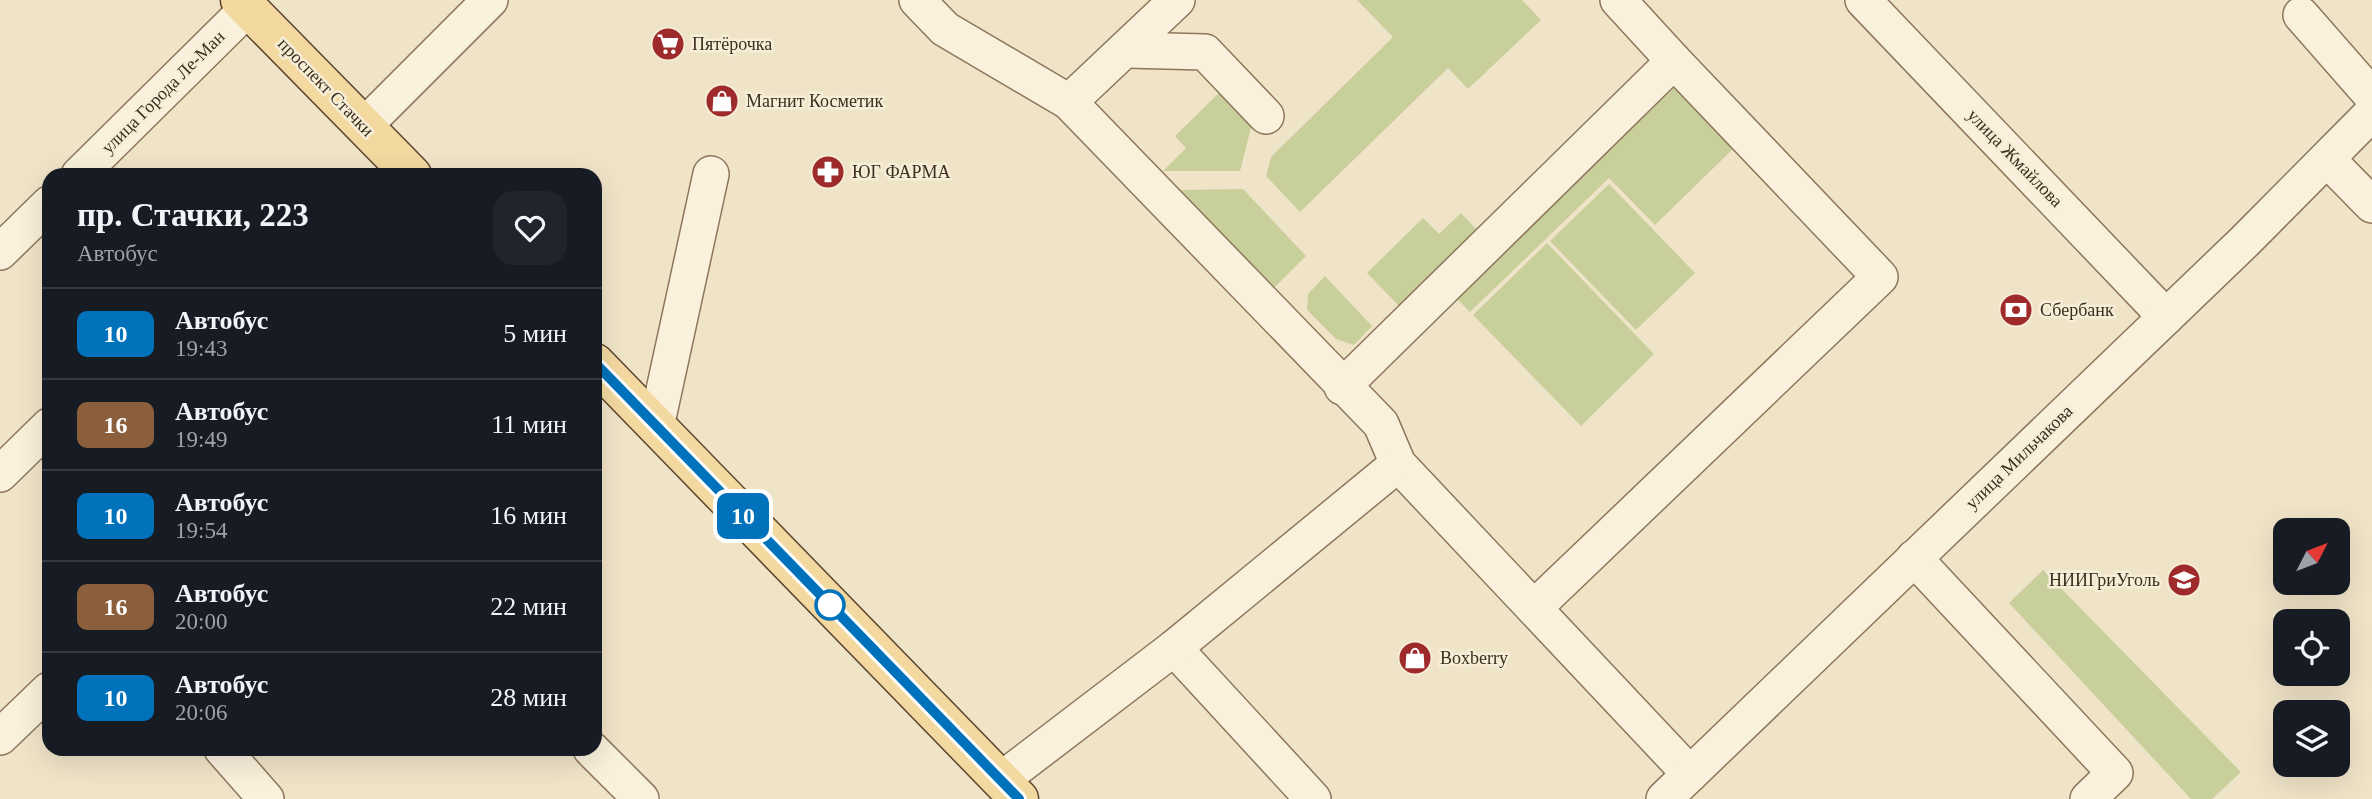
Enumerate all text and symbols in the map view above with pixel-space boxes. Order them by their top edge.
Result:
supermarket icon: Пятёрочка [649,25,687,63]
street label: улица Города Ле-Ман [97,26,229,158]
street label: проспект Стачки [274,34,378,141]
place label: Пятёрочка [692,34,772,54]
shop icon: Магнит Косметик [703,82,741,120]
place label: Магнит Косметик [746,91,883,111]
street label: улица Жмайлова [1963,105,2067,211]
pharmacy icon: ЮГ ФАРМА [809,153,847,191]
place label: ЮГ ФАРМА [852,162,951,182]
button: heart [493,191,567,265]
text: пр. Стачки, 223 [77,197,309,233]
text: Автобус [77,241,158,266]
bank icon: Сбербанк [1997,291,2035,329]
place label: Сбербанк [2040,300,2114,320]
text: Автобус [175,306,268,335]
text: 5 мин [503,319,567,348]
text: 10 [104,321,128,347]
text: 19:43 [175,336,227,361]
text: Автобус [175,397,268,426]
street label: улица Мильчакова [1962,401,2076,513]
text: 11 мин [491,410,567,439]
text: 16 [104,412,128,438]
text: 19:49 [175,427,227,452]
text: Автобус [175,488,268,517]
line badge: 10 [712,493,774,539]
text: 16 мин [490,501,567,530]
text: 10 [104,503,128,529]
text: 10 [731,503,755,529]
text: 19:54 [175,518,227,543]
north arrow [2273,518,2350,595]
map controls [2273,518,2350,777]
school or university icon: НИИГриУголь [2165,561,2203,599]
place label: НИИГриУголь [2049,570,2160,590]
text: Автобус [175,579,268,608]
unlabelled marker [815,590,845,620]
text: 22 мин [490,592,567,621]
text: 16 [104,594,128,620]
text: 20:00 [175,609,227,634]
button: locate [2273,609,2350,686]
shop icon: Boxberry [1396,639,1434,677]
place label: Boxberry [1440,648,1508,668]
text: Автобус [175,670,268,699]
text: 28 мин [490,683,567,712]
text: 10 [104,685,128,711]
text: 20:06 [175,700,227,725]
button: layers [2273,700,2350,777]

